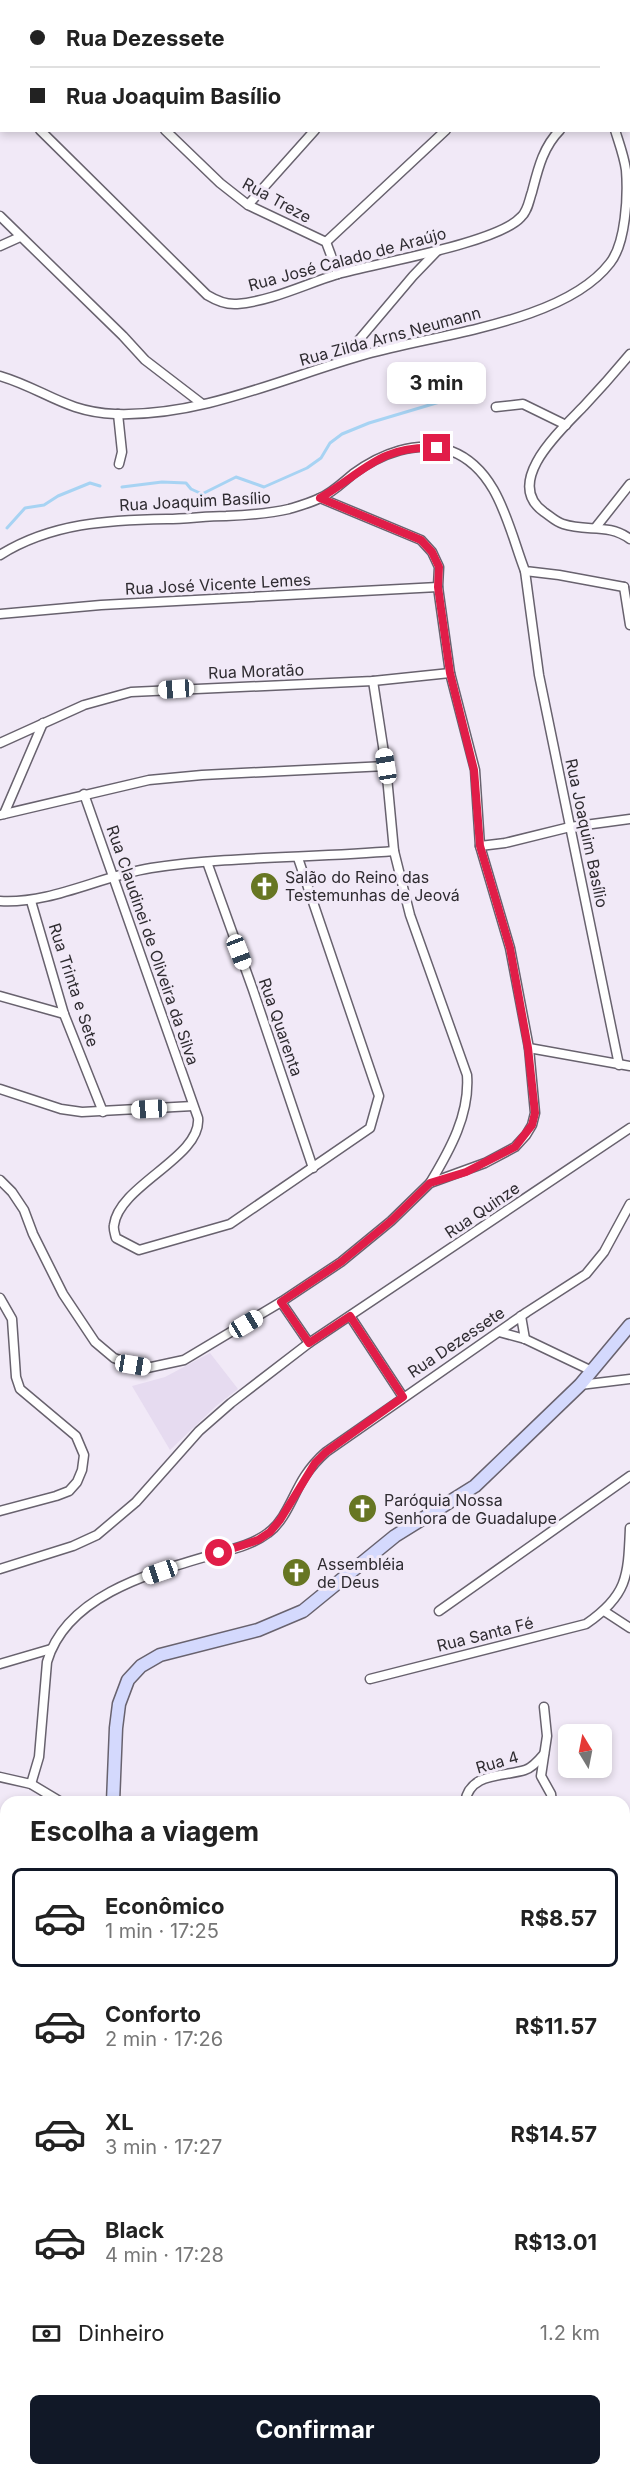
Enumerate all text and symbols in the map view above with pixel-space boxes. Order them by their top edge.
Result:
text: Rua Dezessete [66,25,225,51]
text: Rua Joaquim Basílio [66,83,281,109]
street label: Rua Treze [239,173,315,227]
street label: Rua José Calado de Araújo [246,223,448,295]
street label: Rua Zilda Arns Neumann [297,302,483,370]
callout: 3 min [388,361,486,403]
text: 3 min [410,371,463,395]
route end [423,434,450,461]
street label: Rua Joaquim Basílio [119,487,271,515]
street label: Rua José Vicente Lemes [125,569,311,599]
street label: Rua Moratão [208,659,304,683]
car [157,679,195,699]
car [374,747,398,785]
street label: Rua Joaquim Basílio [561,757,613,909]
street label: Rua Claudinei de Oliveira da Silva [102,822,204,1068]
place label: Salão do Reino das Testemunhas de Jeová [285,867,460,905]
church icon: Salão do Reino das Testemunhas de Jeová [248,870,280,902]
street label: Rua Trinta e Sete [45,921,103,1049]
car [224,932,254,972]
street label: Rua Quarenta [255,975,307,1079]
car [131,1099,167,1119]
street label: Rua Quinze [441,1178,523,1242]
street label: Rua Dezessete [404,1302,508,1382]
car [226,1307,266,1341]
car [114,1353,152,1377]
place label: Paróquia Nossa Senhora de Guadalupe [384,1490,557,1528]
church icon: Paróquia Nossa Senhora de Guadalupe [347,1493,379,1525]
route start [205,1539,232,1566]
place label: Assembléia de Deus [317,1554,404,1592]
church icon: Assembléia de Deus [280,1557,312,1589]
car [140,1558,180,1586]
street label: Rua Santa Fé [435,1612,535,1656]
north arrow [558,1724,612,1778]
map controls [558,1724,612,1778]
street label: Rua 4 [473,1746,521,1778]
text: Escolha a viagem [30,1815,259,1848]
icon: car [33,1891,87,1945]
text: Econômico [105,1893,224,1919]
text: R$8.57 [520,1905,597,1931]
text: 1 min · 17:25 [105,1919,219,1943]
icon: car [33,1999,87,2053]
text: Conforto [105,2001,201,2027]
text: R$11.57 [515,2013,597,2039]
text: 2 min · 17:26 [105,2027,223,2051]
icon: car [33,2107,87,2161]
text: XL [105,2109,134,2135]
text: R$14.57 [510,2121,597,2147]
text: 3 min · 17:27 [105,2135,222,2159]
icon: car [33,2215,87,2269]
text: Black [105,2217,164,2243]
text: R$13.01 [514,2229,597,2255]
text: 4 min · 17:28 [105,2243,224,2267]
icon: cash [30,2317,63,2350]
text: Dinheiro [78,2320,164,2346]
text: 1.2 km [540,2321,600,2345]
button: Confirmar [30,2395,600,2464]

